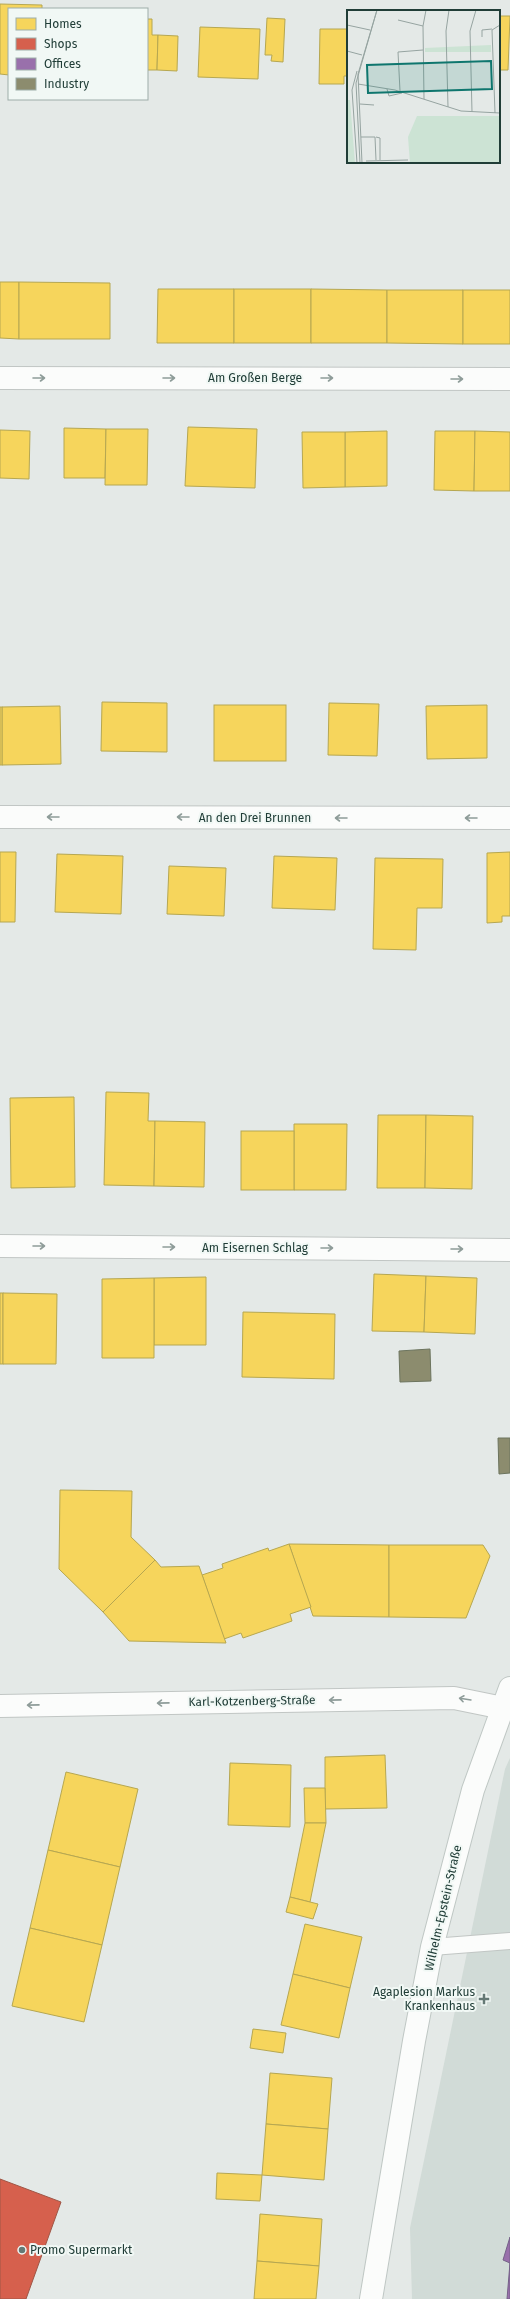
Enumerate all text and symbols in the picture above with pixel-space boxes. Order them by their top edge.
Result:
legend [8,8,148,100]
inset map [347,10,500,163]
text: Homes [44,17,82,31]
text: Shops [44,37,78,51]
text: Offices [44,57,81,71]
text: Industry [44,77,89,91]
street label: Am Großen Berge [208,371,302,385]
one-way arrow [32,374,45,382]
one-way arrow [162,374,175,382]
one-way arrow [320,374,333,382]
one-way arrow [450,375,463,383]
street label: An den Drei Brunnen [199,811,311,825]
one-way arrow [47,813,60,821]
one-way arrow [177,813,190,821]
one-way arrow [335,814,348,822]
one-way arrow [465,814,478,822]
street label: Am Eisernen Schlag [202,1241,309,1255]
one-way arrow [32,1242,45,1250]
one-way arrow [162,1243,175,1251]
one-way arrow [320,1244,333,1252]
one-way arrow [450,1245,463,1253]
street label: Karl-Kotzenberg-Straße [188,1693,316,1709]
one-way arrow [459,1695,472,1703]
one-way arrow [329,1696,342,1703]
one-way arrow [157,1699,170,1707]
one-way arrow [27,1701,40,1709]
street label: Wilhelm-Epstein-Straße [422,1844,464,1972]
place label: Agaplesion Markus Krankenhaus [373,1985,475,2013]
marker: Agaplesion Markus Krankenhaus [478,1993,490,2005]
place label: Promo Supermarkt [30,2243,133,2257]
marker: Promo Supermarkt [17,2245,27,2255]

